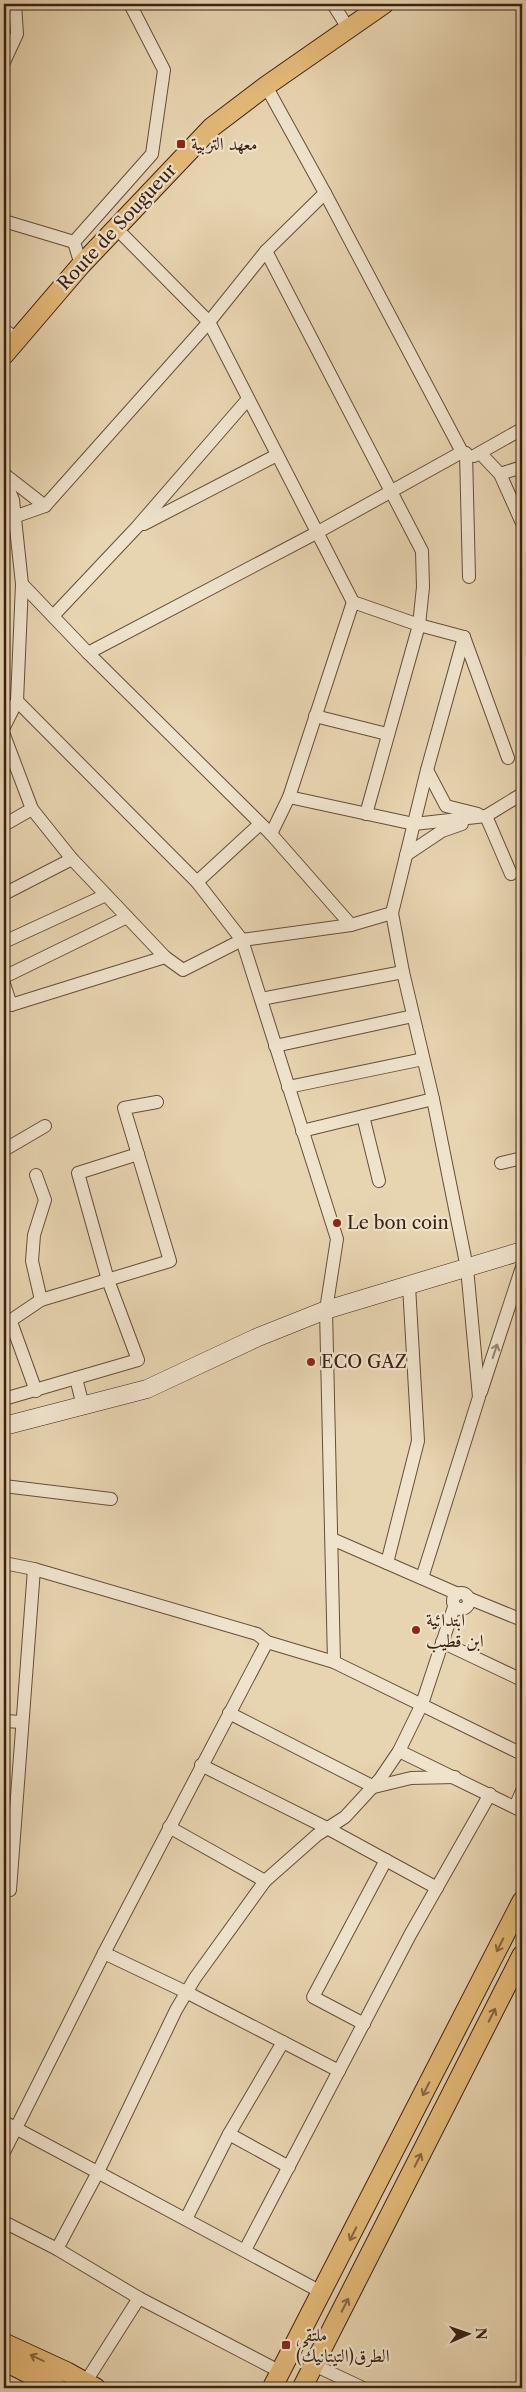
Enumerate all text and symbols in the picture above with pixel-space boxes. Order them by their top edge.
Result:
place label: معهد التربية [191,133,258,155]
marker: معهد التربية [175,138,187,150]
street label: Route de Sougueur [53,159,181,295]
place label: Le bon coin [347,1212,449,1234]
marker: Le bon coin [331,1217,343,1229]
one-way arrow [490,1343,500,1359]
place label: ECO GAZ [321,1351,407,1373]
marker: ECO GAZ [305,1356,317,1368]
place label: ابتدائية ابن قطيب [426,1609,484,1653]
marker: ابتدائية ابن قطيب [410,1624,422,1636]
one-way arrow [495,1937,505,1952]
one-way arrow [488,2008,497,2023]
one-way arrow [421,2082,431,2097]
one-way arrow [413,2152,423,2167]
one-way arrow [347,2226,357,2241]
one-way arrow [340,2297,350,2312]
north arrow [444,2310,494,2360]
place label: ملتقى الطرق(التيتانيك) [296,2324,390,2368]
text: N [472,2327,490,2340]
marker: ملتقى الطرق(التيتانيك) [280,2339,292,2351]
one-way arrow [30,2353,45,2362]

